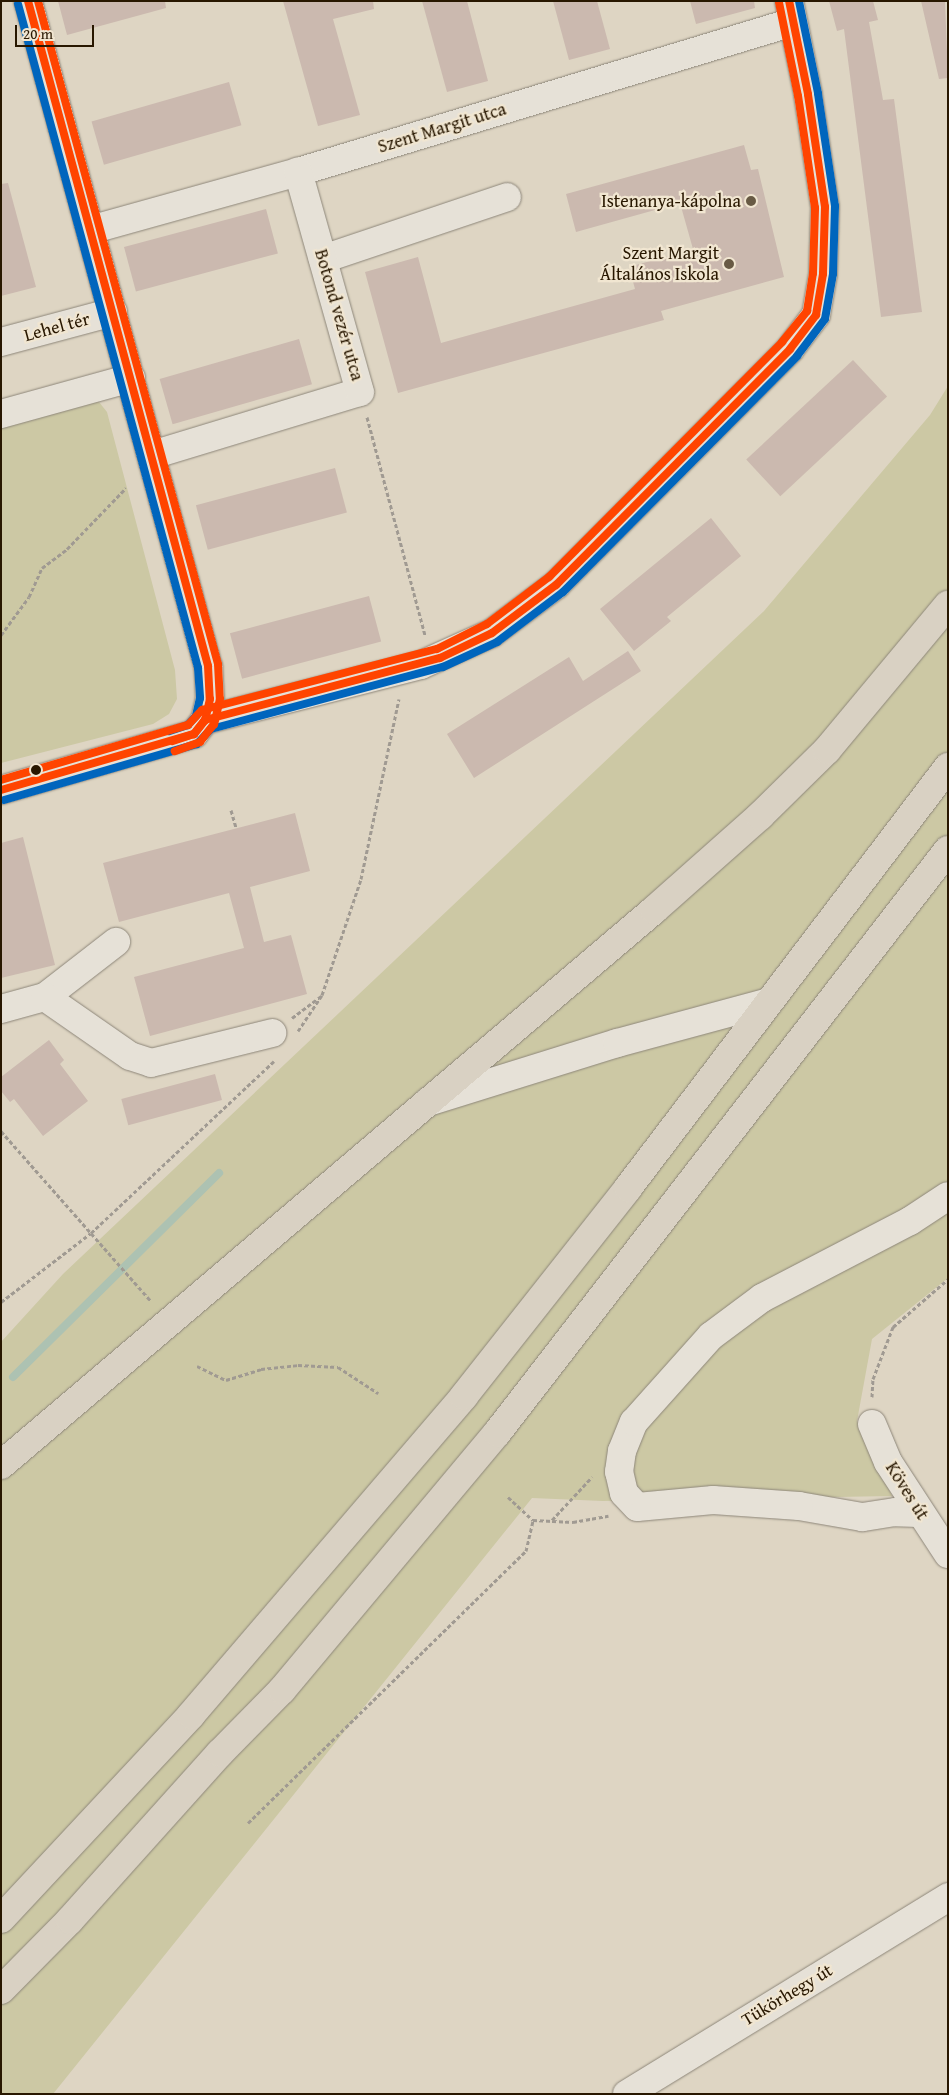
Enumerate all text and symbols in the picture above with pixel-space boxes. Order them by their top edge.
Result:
scale bar [18,15,96,47]
text: 20 m [23,23,53,44]
street label: Szent Margit utca [375,98,509,158]
place label: Istenanya-kápolna [601,190,741,212]
marker: Istenanya-kápolna [745,195,757,207]
place label: Szent Margit Általános Iskola [600,243,719,286]
street label: Botond vezér utca [310,247,368,383]
marker: Szent Margit Általános Iskola [723,258,735,270]
street label: Lehel tér [22,308,92,346]
unlabelled marker [31,765,41,775]
street label: Köves út [881,1458,933,1524]
street label: Tükörhegy út [738,1959,836,2031]

